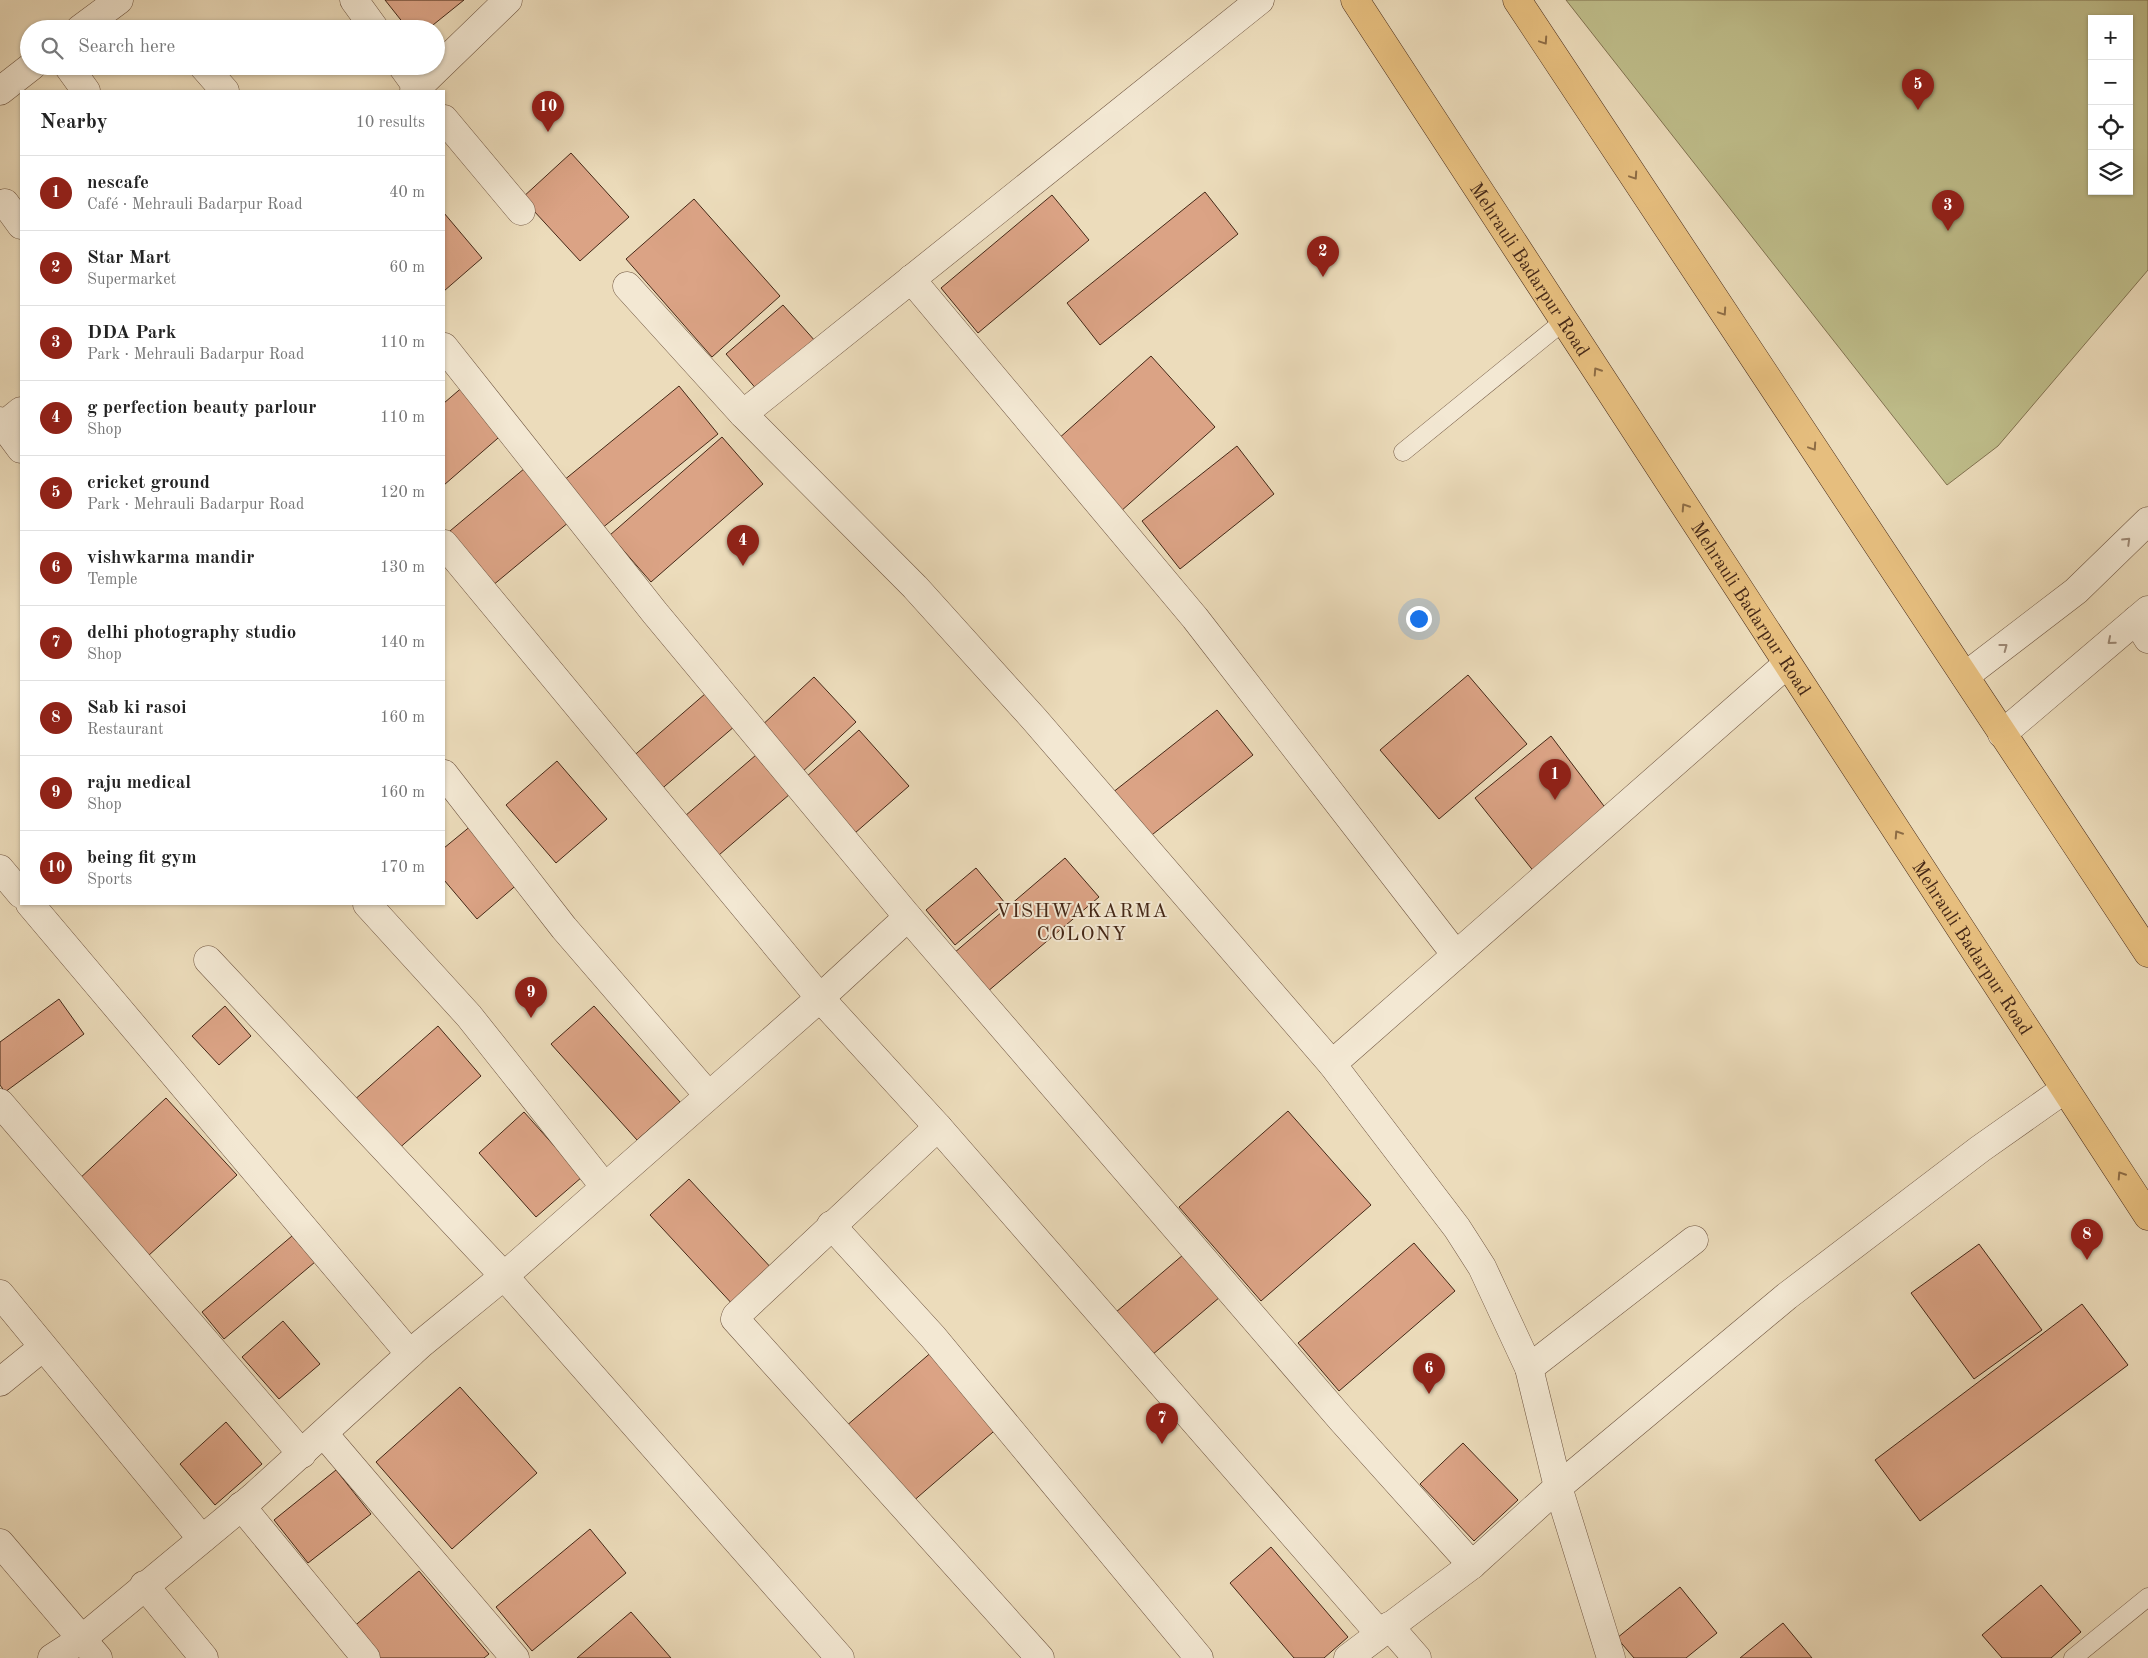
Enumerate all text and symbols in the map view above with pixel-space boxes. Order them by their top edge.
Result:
map controls [2088,15,2133,195]
button: + [2088,15,2133,60]
search box [20,20,445,75]
icon: search [38,34,66,62]
one-way arrow [1538,35,1547,44]
text: Search here [78,38,175,57]
button: − [2088,60,2133,105]
pin: 5 [1902,69,1934,110]
pin: 10 [532,91,564,132]
button: locate [2088,105,2133,150]
text: Nearby [40,112,108,133]
text: 10 results [356,115,425,131]
button: layers [2088,150,2133,195]
one-way arrow [1627,171,1637,180]
text: nescafe [87,174,149,193]
street label: Mehrauli Badarpur Road [1465,180,1592,361]
text: 1 [51,185,61,201]
text: 40 m [389,185,425,201]
pin: 3 [1932,190,1964,231]
text: Café · Mehrauli Badarpur Road [87,197,303,213]
pin: 2 [1307,236,1339,277]
text: Star Mart [87,249,171,268]
text: 2 [51,260,61,276]
text: 60 m [389,260,425,276]
text: Supermarket [87,272,176,288]
one-way arrow [1717,306,1727,315]
text: DDA Park [87,324,176,343]
text: 3 [51,335,61,351]
text: 110 m [380,335,425,351]
text: Park · Mehrauli Badarpur Road [87,347,304,363]
one-way arrow [1594,367,1603,377]
text: g perfection beauty parlour [87,399,317,418]
text: 4 [51,410,61,426]
text: 110 m [380,410,425,426]
text: Shop [87,422,122,438]
one-way arrow [1807,441,1816,451]
text: cricket ground [87,474,210,493]
text: 5 [51,485,61,501]
text: 120 m [380,485,425,501]
text: Park · Mehrauli Badarpur Road [87,497,304,513]
one-way arrow [1682,504,1692,513]
street label: Mehrauli Badarpur Road [1686,519,1813,700]
pin: 4 [727,525,759,566]
one-way arrow [2121,538,2130,547]
text: vishwkarma mandir [87,549,254,568]
text: 6 [51,560,61,576]
text: 130 m [380,560,425,576]
text: Temple [87,572,137,588]
your location [1406,606,1432,632]
text: delhi photography studio [87,624,296,643]
text: 7 [51,635,61,651]
text: 140 m [380,635,425,651]
one-way arrow [2107,636,2116,645]
one-way arrow [1998,644,2007,652]
text: Shop [87,647,122,663]
text: Sab ki rasoi [87,699,187,718]
text: 8 [51,710,61,726]
text: 160 m [380,710,425,726]
text: Restaurant [87,722,164,738]
pin: 1 [1539,759,1571,800]
text: raju medical [87,774,191,793]
text: 9 [51,785,61,801]
text: 160 m [380,785,425,801]
text: Shop [87,797,122,813]
one-way arrow [1895,830,1905,839]
text: being fit gym [87,849,197,868]
street label: Mehrauli Badarpur Road [1907,858,2034,1039]
text: 10 [47,860,65,876]
text: 170 m [380,860,425,876]
text: Sports [87,872,132,888]
district label: VISHWAKARMA COLONY [996,902,1169,945]
pin: 9 [515,977,547,1018]
one-way arrow [2118,1171,2128,1180]
pin: 8 [2071,1219,2103,1260]
pin: 6 [1413,1353,1445,1394]
pin: 7 [1146,1403,1178,1444]

